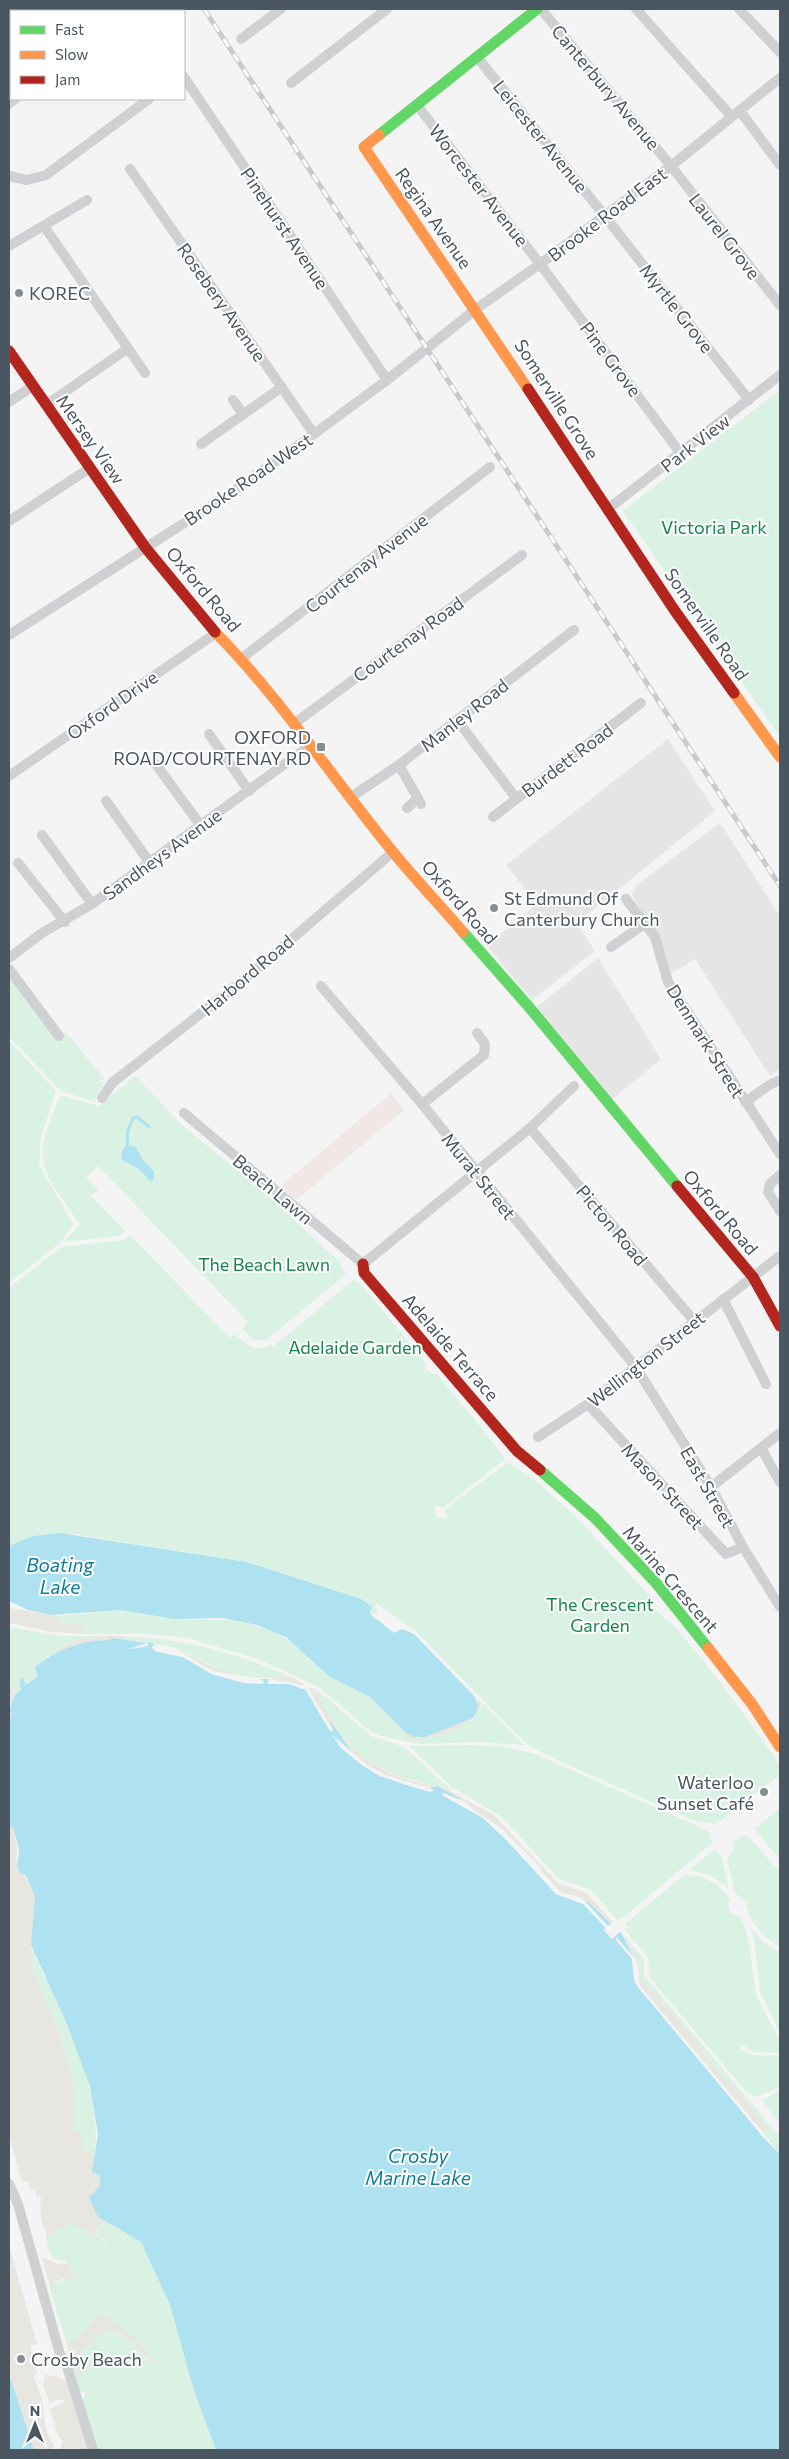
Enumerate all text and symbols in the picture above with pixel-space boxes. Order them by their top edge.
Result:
legend [10,10,185,100]
text: Fast [55,20,84,38]
street label: Canterbury Avenue [547,20,665,154]
text: Slow [55,45,88,63]
text: Jam [55,70,80,88]
street label: Leicester Avenue [489,75,593,197]
street label: Worcester Avenue [425,120,533,250]
street label: Brooke Road East [543,162,671,266]
street label: Pinehurst Avenue [236,163,334,293]
street label: Regina Avenue [391,163,477,273]
street label: Laurel Grove [685,189,765,283]
street label: Rosebery Avenue [173,238,271,366]
street label: Myrtle Grove [635,259,719,357]
place label: KOREC [29,282,90,304]
marker: KOREC [13,287,25,299]
street label: Pine Grove [576,317,646,401]
street label: Somerville Grove [510,335,604,463]
street label: Mersey View [52,390,130,488]
street label: Park View [656,409,734,477]
street label: Brooke Road West [180,428,316,530]
street label: Courtenay Avenue [300,508,432,618]
park label: Victoria Park [661,516,767,538]
street label: Oxford Road [162,542,246,636]
street label: Somerville Road [660,564,754,684]
street label: Courtenay Road [348,591,468,687]
street label: Oxford Drive [62,666,162,744]
street label: Manley Road [416,674,512,756]
street label: Burdett Road [517,719,617,801]
place label: OXFORD ROAD/COURTENAY RD [113,726,311,769]
marker: OXFORD ROAD/COURTENAY RD [315,741,327,753]
street label: Sandheys Avenue [98,804,226,904]
street label: Oxford Road [417,855,503,949]
place label: St Edmund Of Canterbury Church [504,887,659,930]
marker: St Edmund Of Canterbury Church [488,902,500,914]
street label: Harbord Road [196,930,298,1020]
street label: Denmark Street [662,980,750,1102]
street label: Murat Street [437,1128,521,1224]
street label: Beach Lawn [229,1149,317,1229]
street label: Oxford Road [679,1165,763,1259]
street label: Picton Road [572,1180,652,1270]
park label: The Beach Lawn [198,1253,330,1275]
street label: Adelaide Terrace [398,1289,504,1405]
street label: Wellington Street [583,1306,709,1412]
park label: Adelaide Garden [288,1336,422,1358]
street label: Mason Street [617,1438,709,1534]
street label: East Street [676,1443,740,1531]
street label: Marine Crescent [619,1521,723,1637]
water label: Boating Lake [26,1553,94,1598]
park label: The Crescent Garden [546,1593,654,1636]
place label: Waterloo Sunset Café [657,1771,754,1814]
marker: Waterloo Sunset Café [758,1786,770,1798]
water label: Crosby Marine Lake [365,2144,471,2189]
place label: Crosby Beach [31,2348,142,2370]
marker: Crosby Beach [15,2353,27,2365]
north arrow [10,2399,60,2449]
text: N [30,2402,40,2419]

